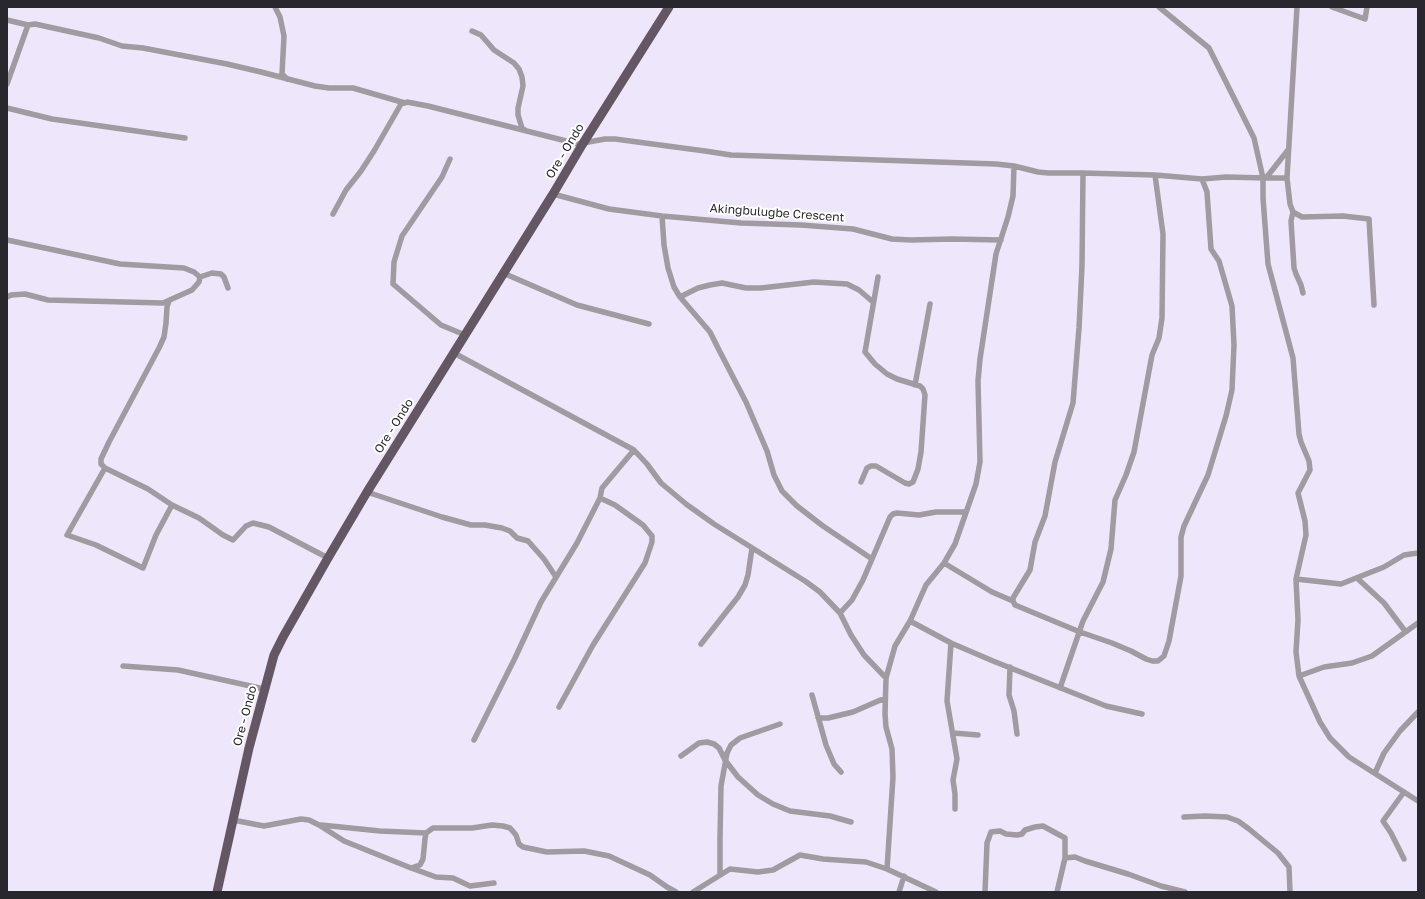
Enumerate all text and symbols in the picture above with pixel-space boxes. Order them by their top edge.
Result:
street label: Ore - Ondo [543,121,587,181]
street label: Akingbulugbe Crescent [709,201,845,225]
street label: Ore - Ondo [372,396,416,456]
street label: Ore - Ondo [230,684,260,748]

